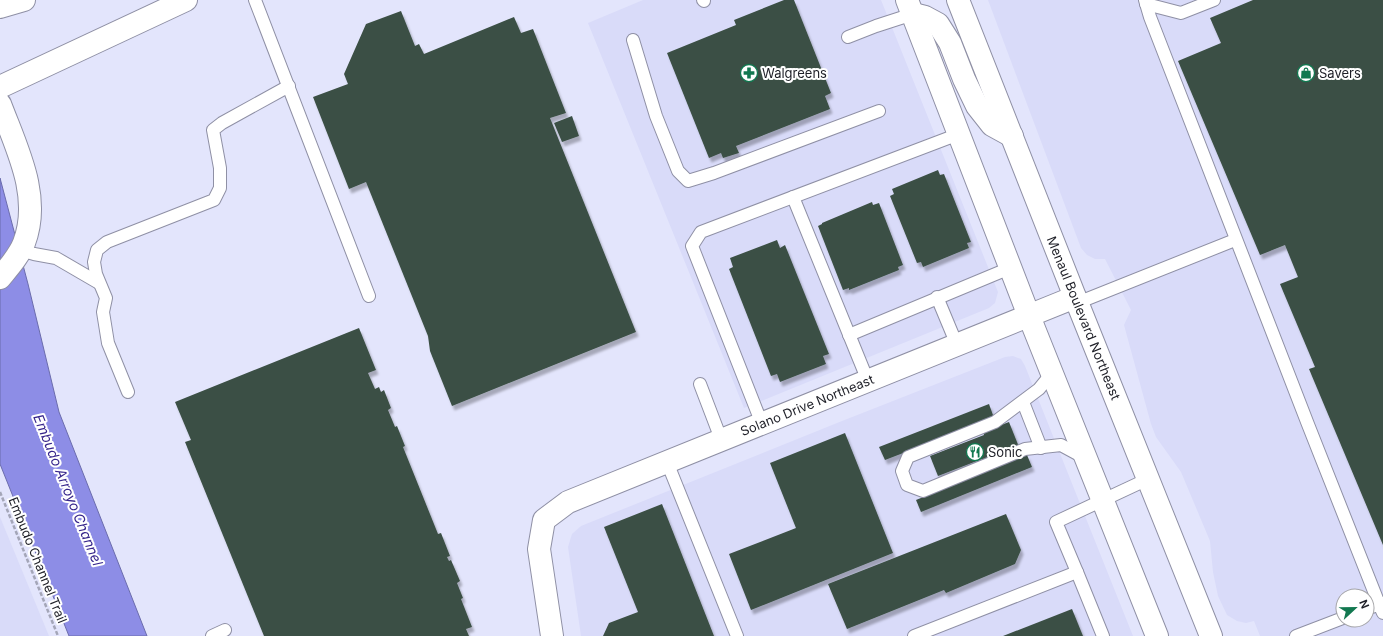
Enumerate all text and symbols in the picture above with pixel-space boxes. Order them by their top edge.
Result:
pharmacy icon: Walgreens [739,63,759,83]
shop icon: Savers [1296,63,1316,83]
place label: Walgreens [762,65,827,81]
place label: Savers [1319,65,1361,81]
street label: Menaul Boulevard Northeast [1044,234,1124,402]
street label: Solano Drive Northeast [738,371,876,439]
water label: Embudo Arroyo Channel [30,412,107,569]
restaurant icon: Sonic [965,442,985,462]
place label: Sonic [988,444,1022,460]
street label: Embudo Channel Trail [5,495,71,625]
north arrow [1335,588,1375,628]
text: N [1356,598,1372,611]

